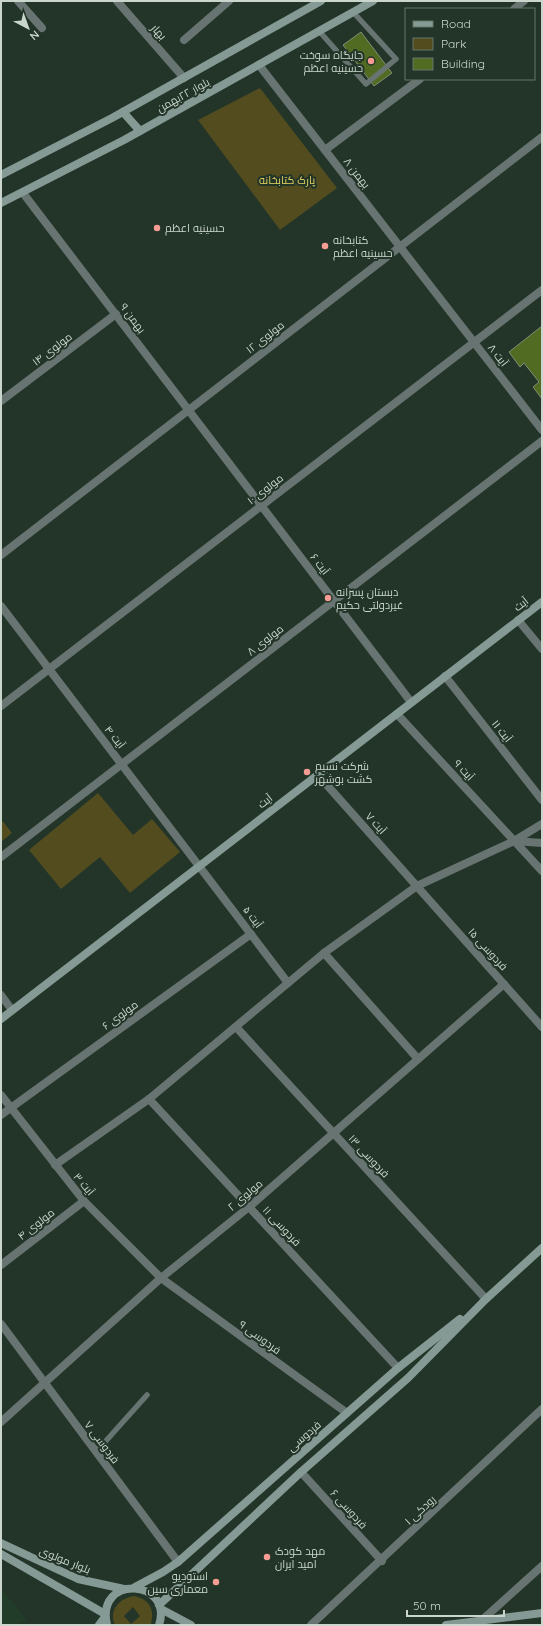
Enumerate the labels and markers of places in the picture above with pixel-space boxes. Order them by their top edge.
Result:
place label: جایگاه سوخت حسینیه اعظم [300,48,363,76]
marker: جایگاه سوخت حسینیه اعظم [366,56,376,66]
place label: حسینیه اعظم [165,221,225,236]
marker: حسینیه اعظم [152,223,162,233]
place label: کتابخانه حسینیه اعظم [333,233,393,261]
marker: کتابخانه حسینیه اعظم [320,241,330,251]
place label: دبستان پسرانه غیردولتی حکیم [336,585,403,613]
marker: دبستان پسرانه غیردولتی حکیم [323,593,333,603]
place label: شرکت نسیم کشت بوشهر [314,759,372,786]
marker: شرکت نسیم کشت بوشهر [302,767,312,777]
place label: مهد کودک امید ایران [275,1544,325,1571]
marker: مهد کودک امید ایران [262,1552,272,1562]
place label: استودیو معماری سین [148,1569,208,1596]
marker: استودیو معماری سین [211,1577,221,1587]

